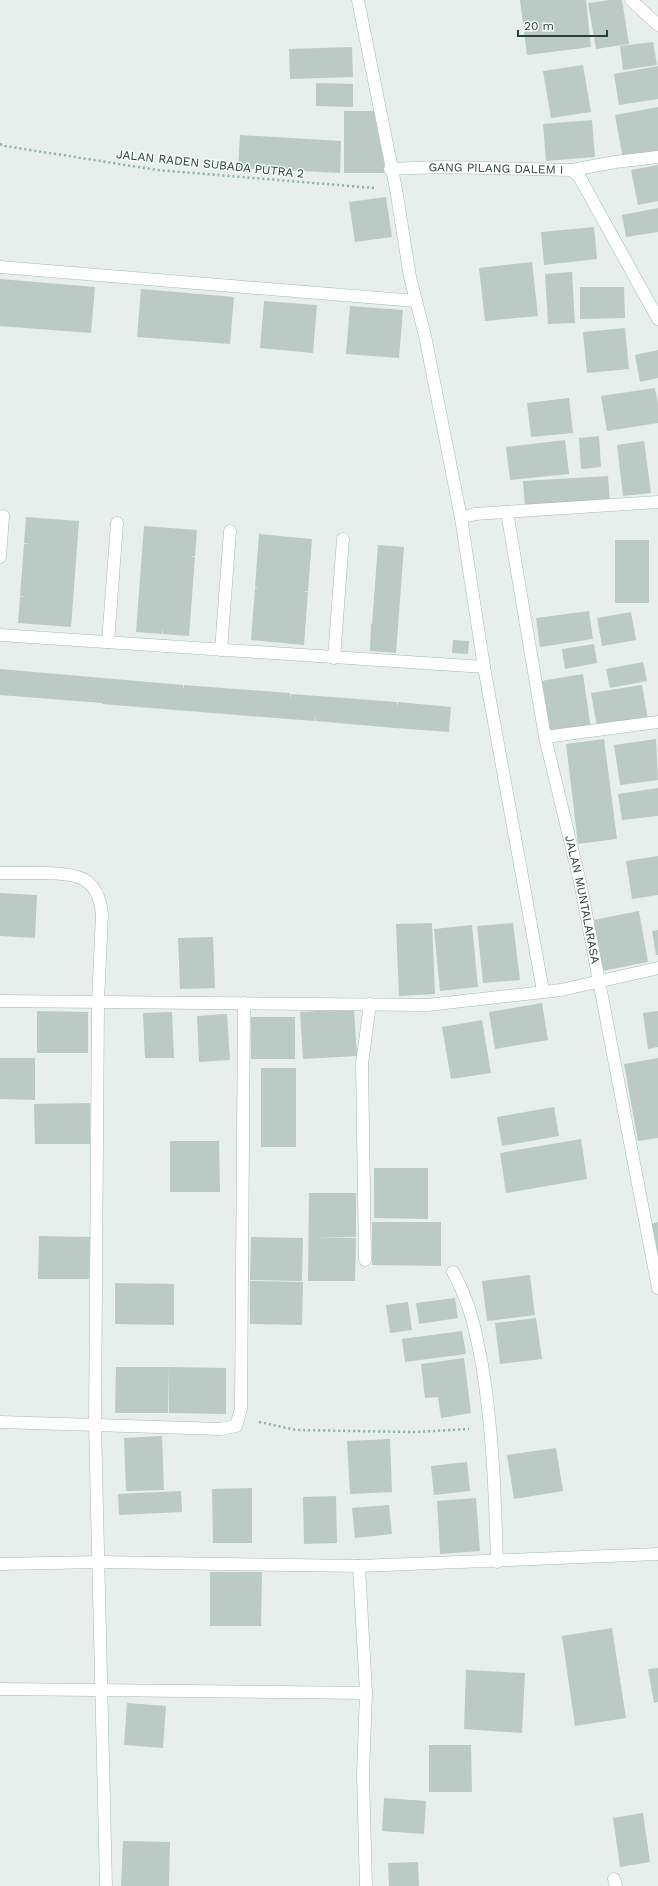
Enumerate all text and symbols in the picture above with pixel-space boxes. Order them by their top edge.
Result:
scale bar [518,12,607,38]
text: 20 m [524,19,554,33]
street label: JALAN RADEN SUBADA PUTRA 2 [115,147,305,181]
street label: GANG PILANG DALEM I [428,160,564,177]
street label: JALAN MUNTALARASA [562,834,603,965]

